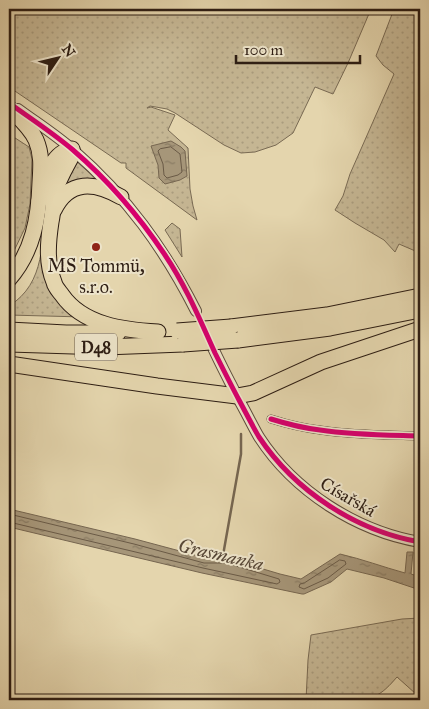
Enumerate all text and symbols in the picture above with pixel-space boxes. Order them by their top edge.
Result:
north arrow [32,32,82,82]
scale bar [236,32,360,64]
text: N [58,41,79,61]
text: 100 m [244,41,284,59]
marker: MS Tommü, s.r.o. [90,241,102,253]
place label: MS Tommü, s.r.o. [47,255,145,298]
road number: D48 [75,334,117,361]
street label: Císařská [316,472,380,522]
water label: Grasmanka [176,534,266,575]

